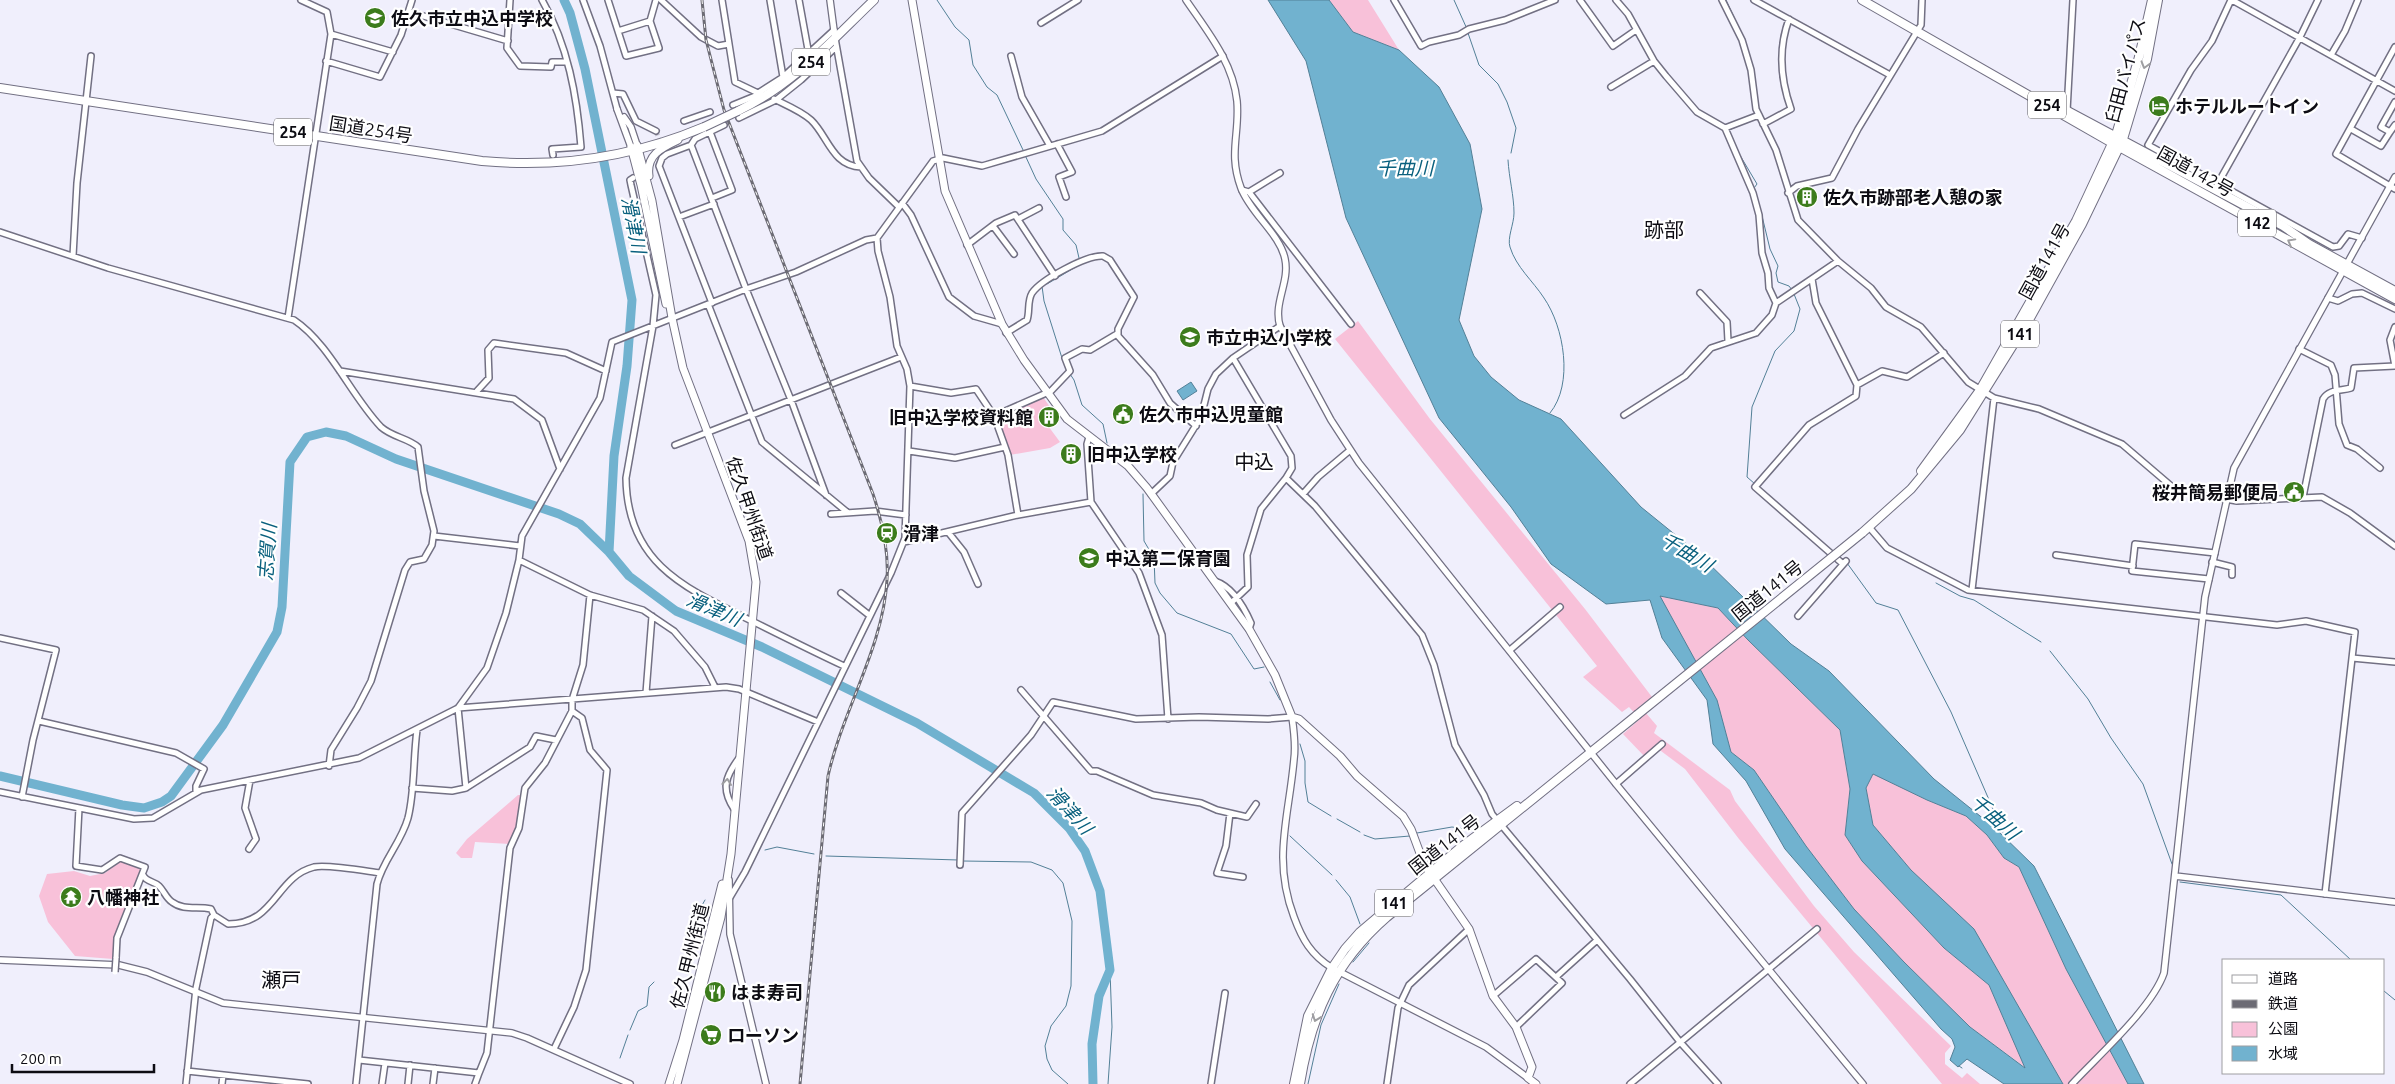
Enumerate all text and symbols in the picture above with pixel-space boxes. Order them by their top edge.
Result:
school or university icon: 佐久市立中込中学校 [363,6,387,30]
place label: 佐久市立中込中学校 [391,8,553,28]
street label: 臼田バイパス [2101,15,2149,125]
road number: 254 [792,48,830,76]
one-way arrow [2141,60,2151,69]
road number: 254 [2028,92,2066,118]
hotel icon: ホテルルートイン [2147,94,2171,118]
place label: ホテルルートイン [2175,96,2319,116]
street label: 国道254号 [328,113,414,145]
road number: 254 [274,118,312,146]
street label: 国道142号 [2154,142,2238,200]
water label: 千曲川 [1376,157,1435,179]
building icon: 佐久市跡部老人憩の家 [1795,185,1819,209]
place label: 佐久市跡部老人憩の家 [1823,187,2003,207]
water label: 滑津川 [618,195,651,257]
road number: 142 [2238,210,2276,237]
district label: 跡部 [1644,218,1684,241]
street label: 国道141号 [2015,219,2073,303]
one-way arrow [2288,238,2297,248]
road number: 141 [2001,320,2039,348]
school or university icon: 市立中込小学校 [1178,325,1202,349]
place label: 市立中込小学校 [1206,327,1332,347]
public building icon: 佐久市中込児童館 [1111,402,1135,426]
place label: 佐久市中込児童館 [1139,404,1283,424]
building icon: 旧中込学校資料館 [1037,405,1061,429]
place label: 旧中込学校資料館 [889,407,1033,427]
building icon: 旧中込学校 [1059,442,1083,466]
place label: 旧中込学校 [1087,444,1177,464]
district label: 中込 [1234,450,1274,473]
street label: 佐久甲州街道 [723,454,777,562]
public building icon: 桜井簡易郵便局 [2282,480,2306,504]
place label: 桜井簡易郵便局 [2152,482,2278,502]
water label: 志賀川 [254,521,280,581]
station icon: 滑津 [875,521,899,545]
place label: 滑津 [903,523,939,543]
water label: 千曲川 [1657,528,1719,577]
school or university icon: 中込第二保育園 [1077,546,1101,570]
place label: 中込第二保育園 [1105,548,1231,568]
street label: 国道141号 [1728,556,1806,624]
water label: 滑津川 [683,588,746,631]
one-way arrow [721,778,732,786]
water label: 滑津川 [1043,781,1099,840]
water label: 千曲川 [1966,790,2025,846]
street label: 国道141号 [1405,810,1483,878]
temple icon: 八幡神社 [59,885,83,909]
place label: 八幡神社 [87,887,159,907]
road number: 141 [1375,890,1413,916]
street label: 佐久甲州街道 [666,901,712,1011]
legend [2222,959,2385,1074]
district label: 瀬戸 [261,968,301,991]
text: 道路 [2268,970,2298,987]
restaurant icon: はま寿司 [703,980,727,1004]
place label: はま寿司 [731,982,803,1002]
text: 鉄道 [2268,995,2298,1012]
one-way arrow [1312,1013,1322,1022]
text: 公園 [2268,1020,2298,1037]
supermarket icon: ローソン [699,1023,723,1047]
place label: ローソン [727,1025,799,1045]
scale bar [12,1042,155,1074]
text: 水域 [2268,1045,2298,1062]
text: 200 m [20,1050,62,1067]

